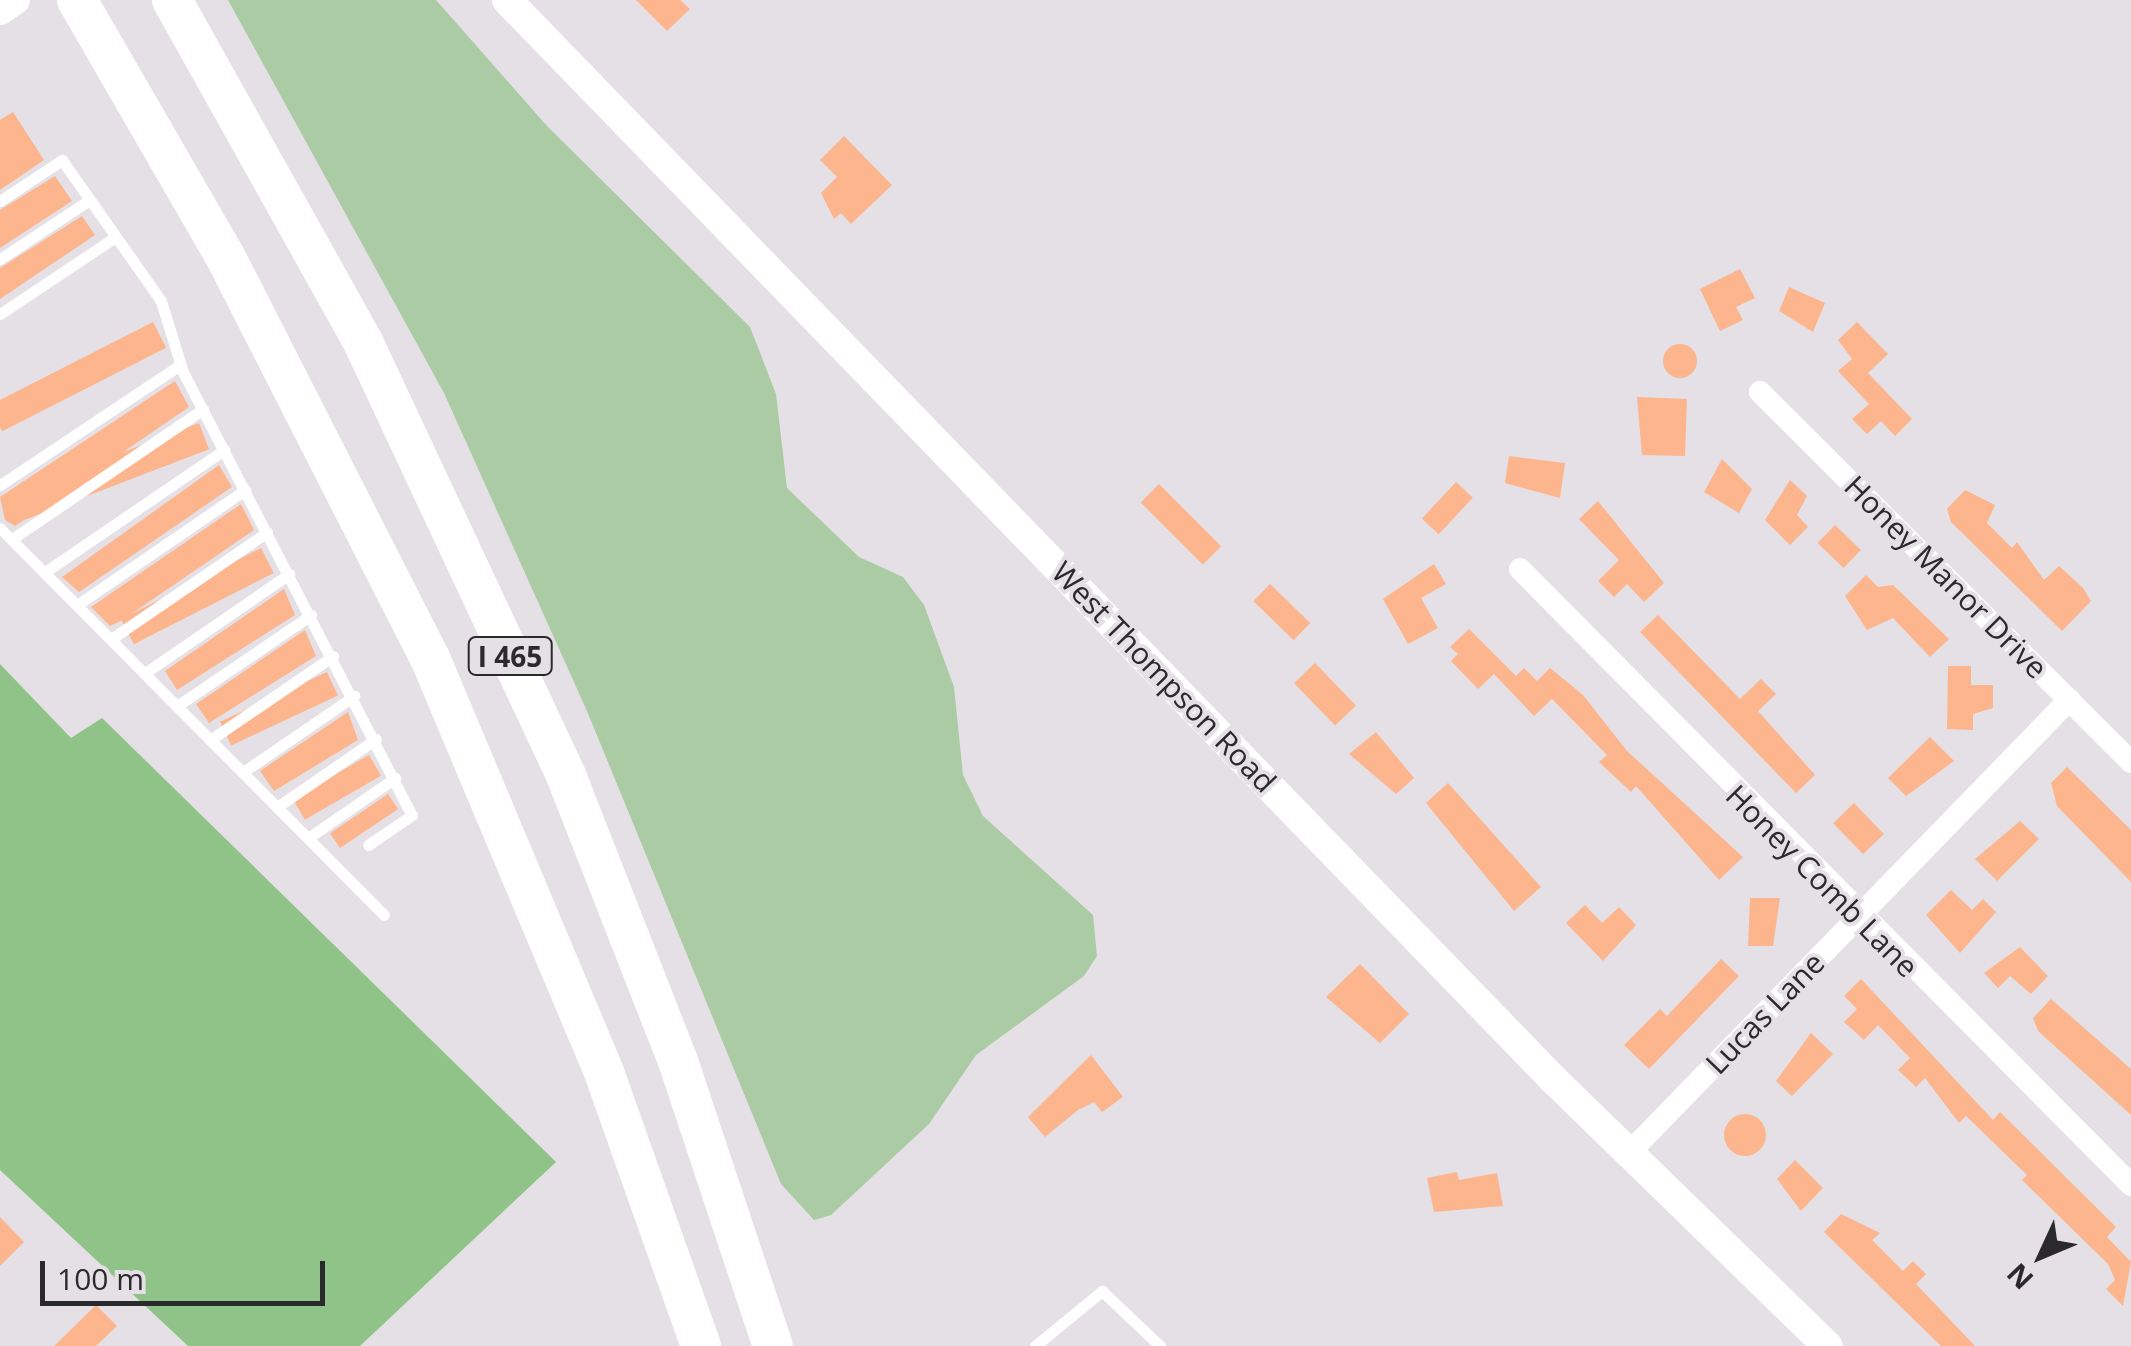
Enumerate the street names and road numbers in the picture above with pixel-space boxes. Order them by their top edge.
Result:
street label: Honey Manor Drive [1837,468,2055,686]
street label: West Thompson Road [1045,554,1283,800]
road number: I 465 [468,633,552,679]
street label: Honey Comb Lane [1719,778,1925,984]
street label: Lucas Lane [1698,945,1832,1081]

